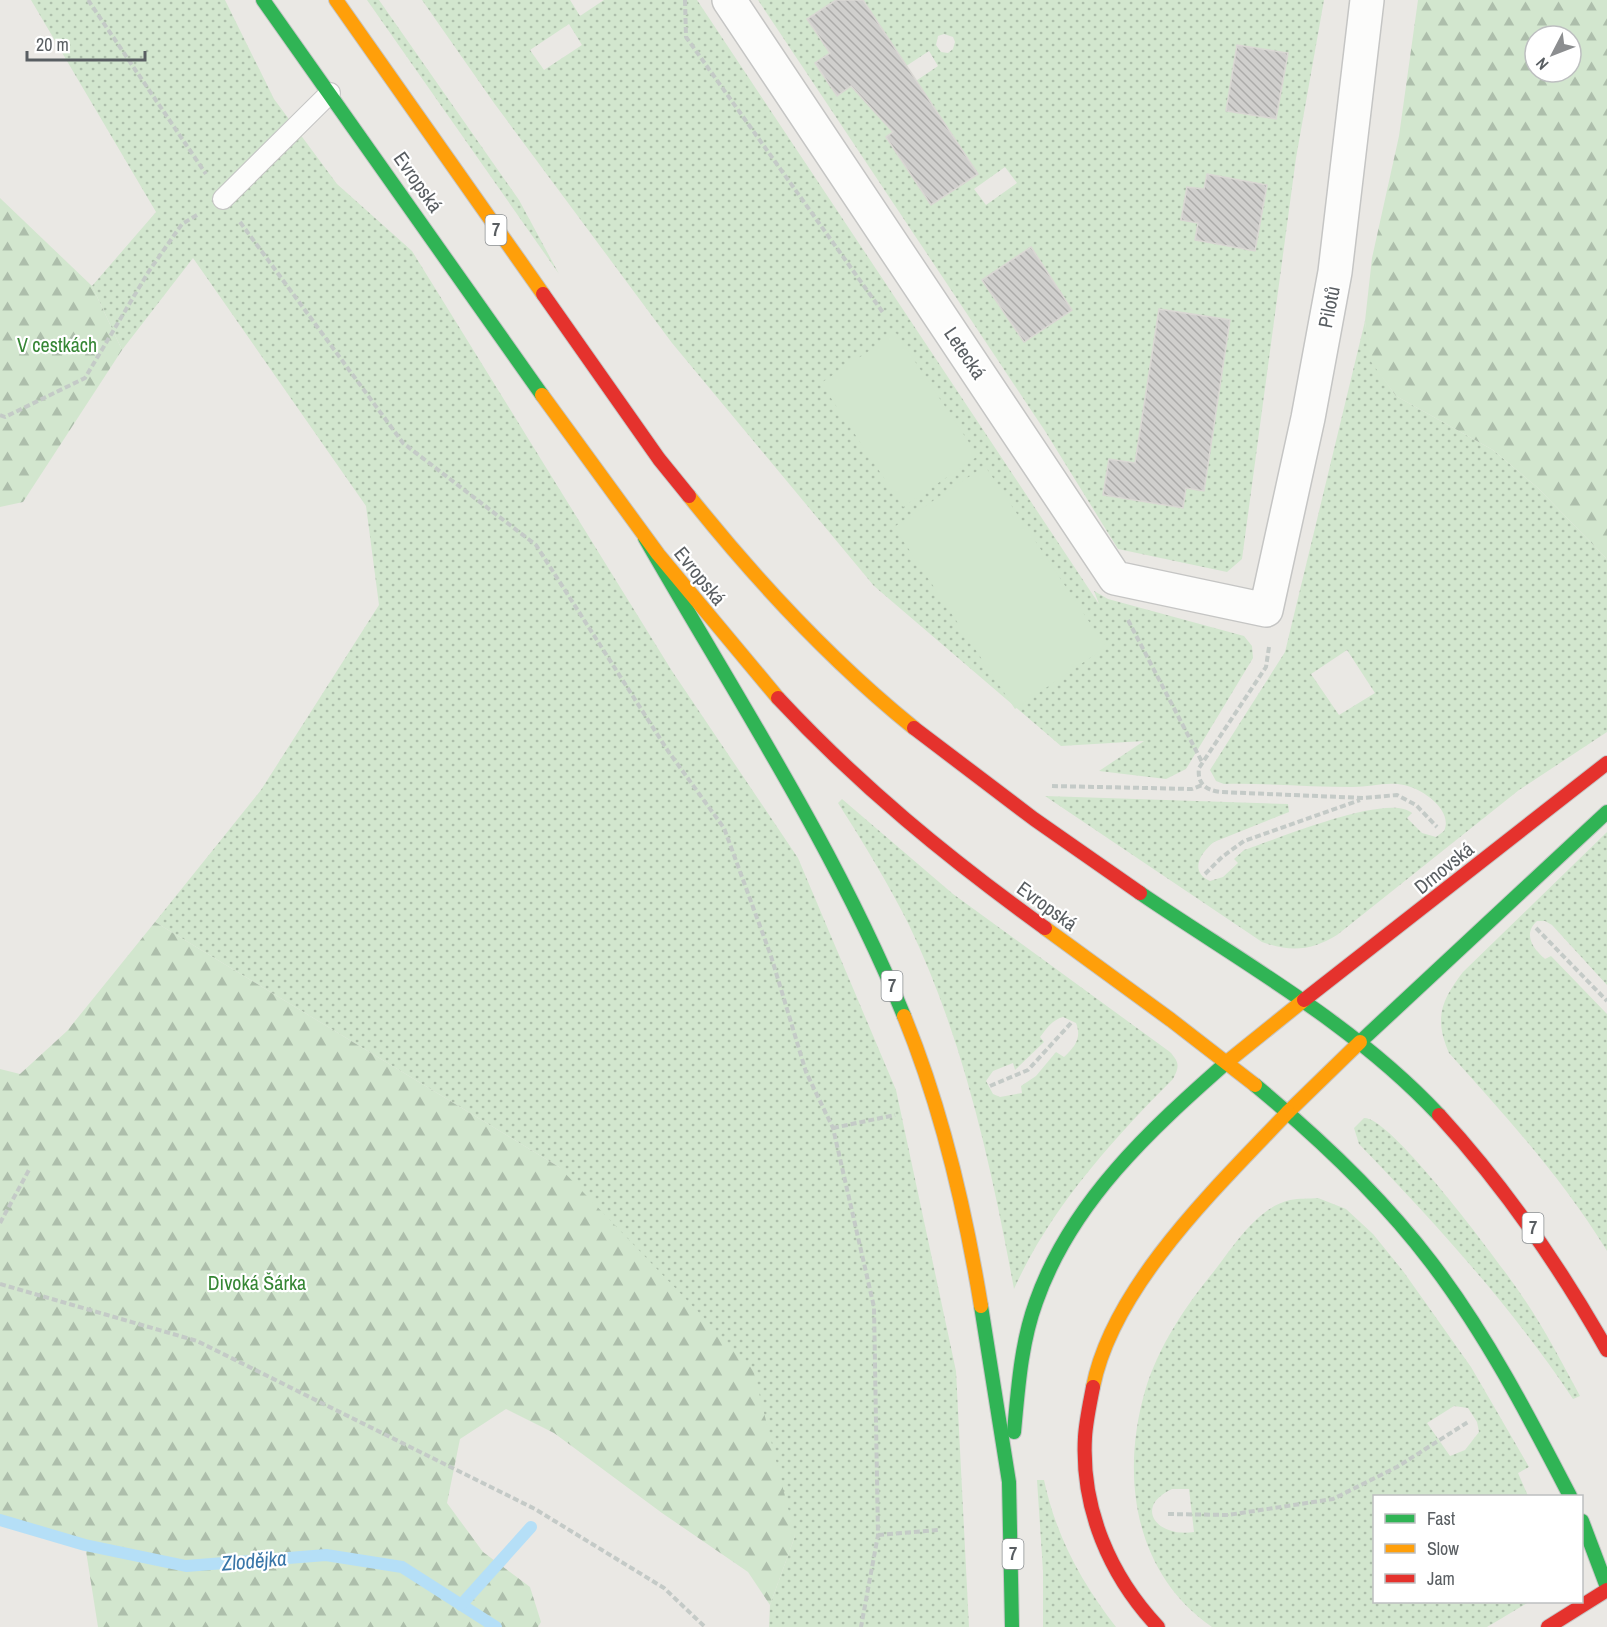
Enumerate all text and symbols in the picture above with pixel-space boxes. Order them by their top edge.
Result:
scale bar [27,24,146,62]
north arrow [1523,24,1583,84]
text: 20 m [36,32,69,57]
text: N [1531,53,1553,75]
street label: Evropská [388,146,449,217]
road number: 7 [486,215,506,245]
street label: Pilotů [1311,284,1346,330]
street label: Letecká [938,321,993,384]
park label: V cestkách [17,331,97,358]
street label: Evropská [668,541,732,611]
street label: Drnovská [1408,835,1479,900]
street label: Evropská [1012,875,1083,937]
road number: 7 [882,971,902,1001]
road number: 7 [1522,1213,1544,1243]
park label: Divoká Šárka [208,1269,306,1296]
legend [1373,1495,1583,1603]
text: Fast [1427,1506,1455,1531]
text: Slow [1427,1536,1459,1561]
road number: 7 [1002,1539,1024,1569]
water label: Zlodějka [219,1543,288,1578]
text: Jam [1427,1566,1455,1591]

